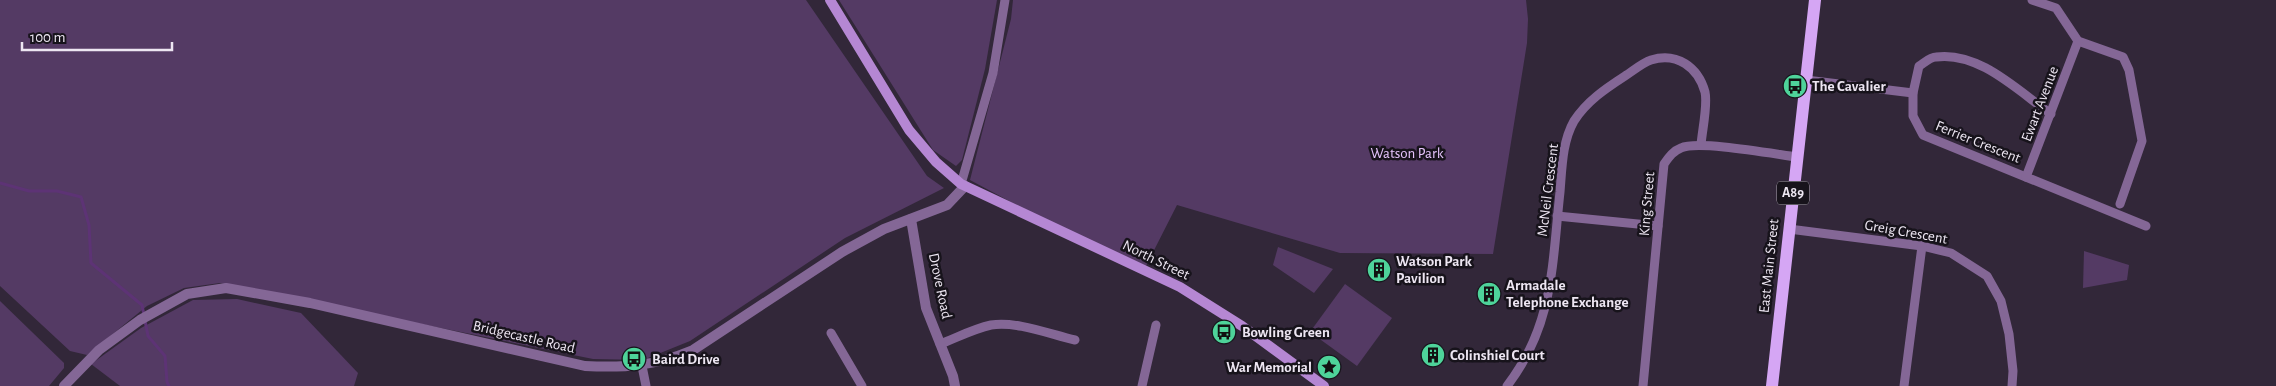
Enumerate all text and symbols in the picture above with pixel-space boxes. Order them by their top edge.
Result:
scale bar [22,20,172,52]
text: 100 m [30,30,65,45]
street label: Ewart Avenue [2019,64,2061,144]
bus stop icon: The Cavalier [1782,73,1808,99]
place label: The Cavalier [1812,79,1886,94]
street label: Ferrier Crescent [1933,118,2023,166]
street label: McNeil Crescent [1535,142,1561,237]
park label: Watson Park [1370,146,1444,161]
street label: King Street [1637,171,1657,237]
road number: A89 [1777,182,1809,204]
street label: Greig Crescent [1863,217,1949,247]
street label: East Main Street [1757,218,1781,314]
street label: North Street [1120,237,1192,283]
street label: Drove Road [926,252,954,321]
place label: Watson Park Pavilion [1396,254,1472,286]
building icon: Watson Park Pavilion [1366,257,1392,283]
place label: Armadale Telephone Exchange [1506,278,1629,310]
building icon: Armadale Telephone Exchange [1476,281,1502,307]
street label: Bridgecastle Road [472,318,577,356]
bus stop icon: Bowling Green [1211,319,1237,345]
place label: Bowling Green [1242,325,1330,340]
building icon: Colinshiel Court [1420,342,1446,368]
bus stop icon: Baird Drive [621,346,647,372]
place label: Colinshiel Court [1450,348,1545,363]
place label: Baird Drive [652,352,720,367]
place icon: War Memorial [1316,354,1342,380]
place label: War Memorial [1226,360,1312,375]

